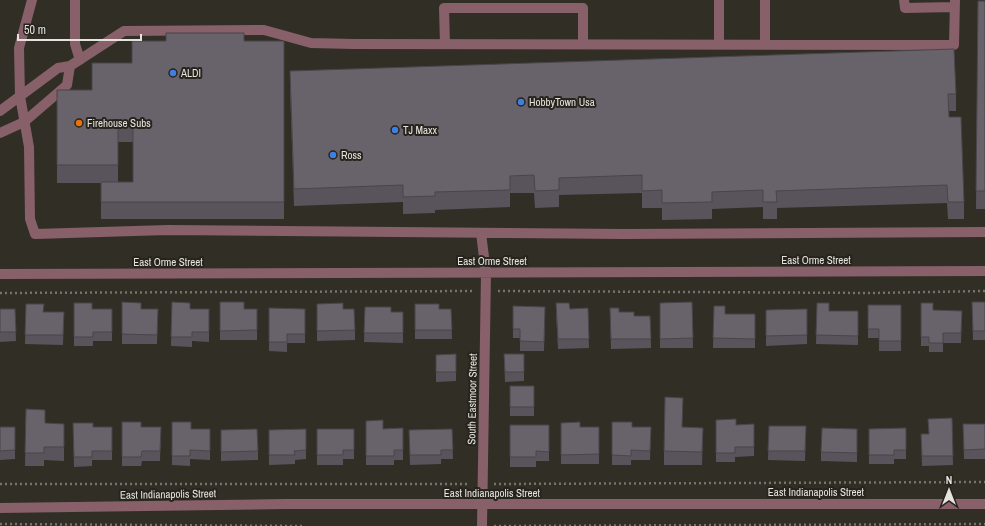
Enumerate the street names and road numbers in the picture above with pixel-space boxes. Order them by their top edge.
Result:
street label: East Orme Street [781,253,851,267]
street label: East Orme Street [457,254,527,268]
street label: East Orme Street [133,255,203,269]
street label: South Eastmoor Street [464,353,480,445]
street label: East Indianapolis Street [768,485,865,499]
street label: East Indianapolis Street [120,486,217,502]
street label: East Indianapolis Street [444,486,541,500]

